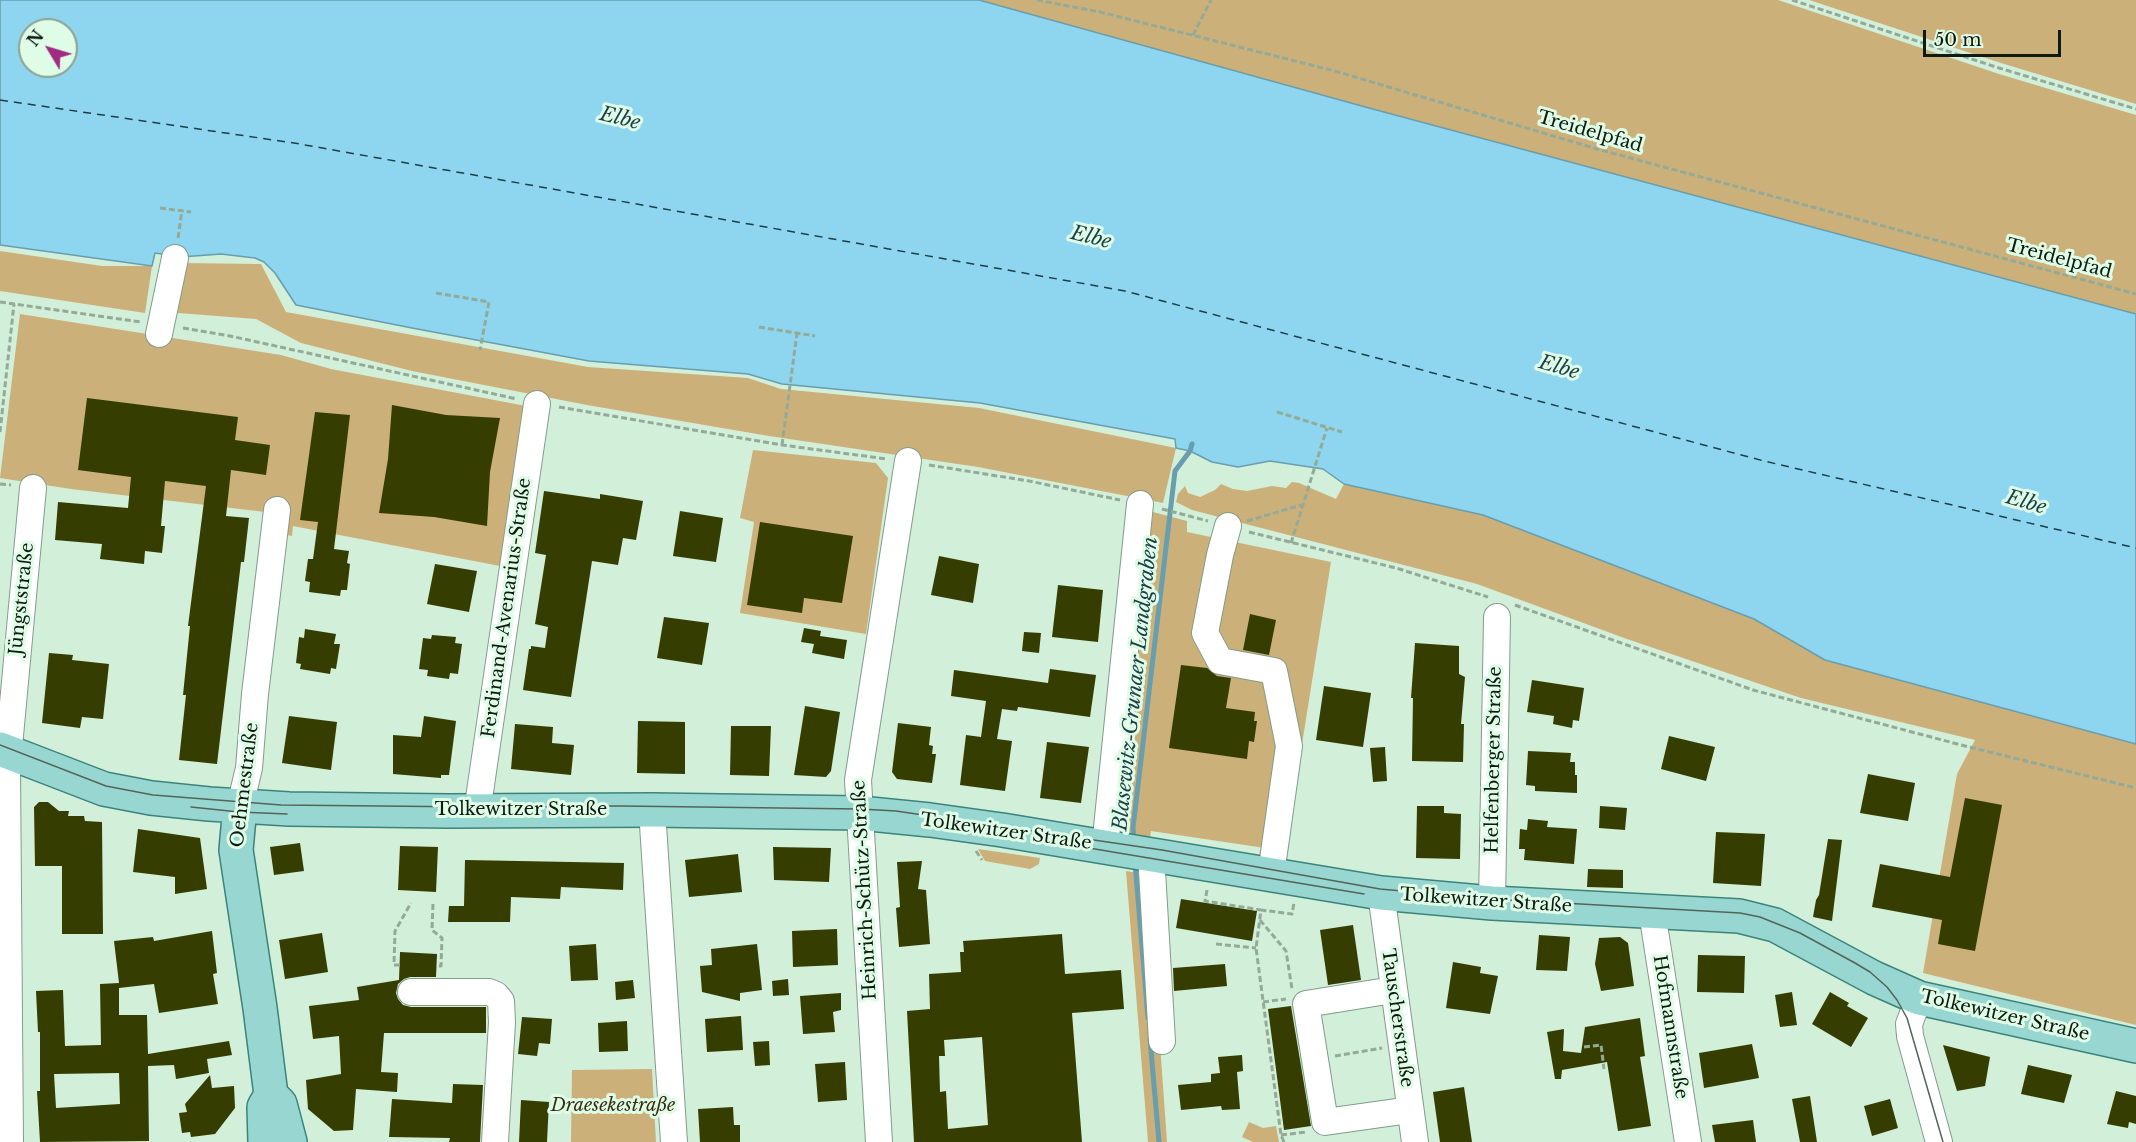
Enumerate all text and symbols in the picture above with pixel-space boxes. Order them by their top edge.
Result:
north arrow [18,18,78,78]
scale bar [1926,18,2064,56]
text: N [23,26,48,50]
text: 50 m [1934,29,1982,51]
water label: Elbe [597,102,643,136]
street label: Treidelpfad [1535,107,1645,157]
water label: Elbe [1068,221,1114,255]
street label: Treidelpfad [2004,235,2114,283]
water label: Elbe [1536,351,1582,385]
street label: Ferdinand-Avenarius-Straße [478,477,536,739]
water label: Elbe [2003,486,2049,520]
water label: Blasewitz‐Grunaer Landgraben [1109,536,1163,832]
street label: Jüngststraße [5,542,39,656]
street label: Helfenberger Straße [1482,666,1506,854]
street label: Oehmestraße [227,721,263,849]
street label: Heinrich-Schütz-Straße [848,779,882,1001]
street label: Tolkewitzer Straße [435,799,607,821]
street label: Tolkewitzer Straße [919,809,1093,855]
street label: Tolkewitzer Straße [1399,884,1573,918]
street label: Tauscherstraße [1377,947,1417,1089]
street label: Hofmannstraße [1648,953,1692,1101]
street label: Tolkewitzer Straße [1919,986,2091,1046]
park label: Draesekestraße [551,1095,675,1117]

